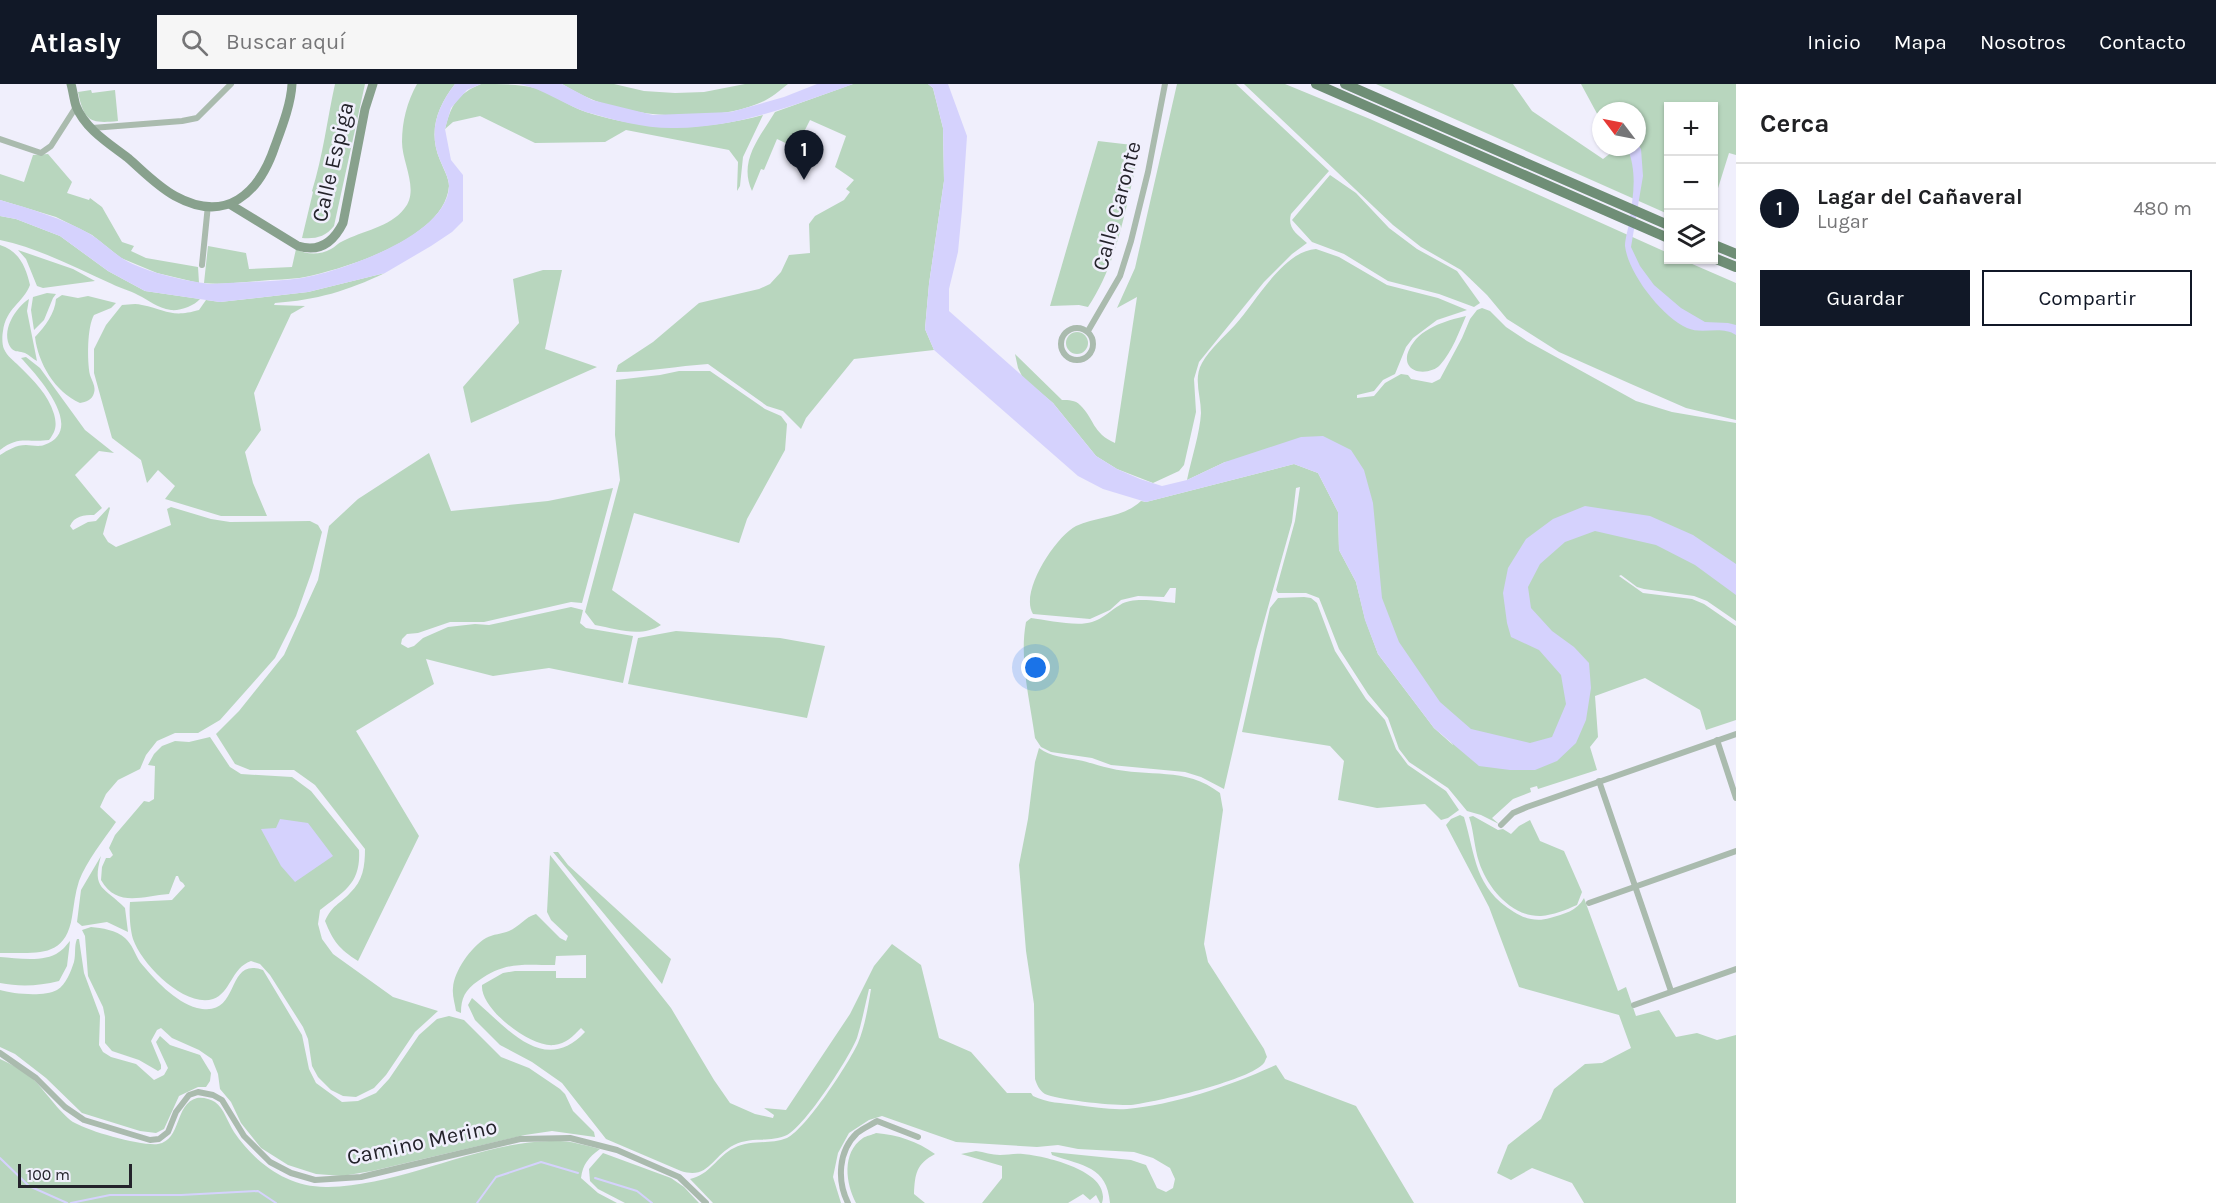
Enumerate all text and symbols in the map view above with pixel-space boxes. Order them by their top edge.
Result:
search box [157,15,577,69]
text: Atlasly [30,26,121,59]
icon: search [178,26,211,59]
text: Buscar aquí [226,29,346,55]
text: Inicio [1807,30,1861,54]
text: Mapa [1894,30,1947,54]
text: Nosotros [1980,30,2066,54]
text: Contacto [2099,30,2186,54]
street label: Calle Espiga [307,99,359,225]
north arrow [1592,102,1646,156]
map controls [1664,102,1718,264]
button: + [1664,102,1718,156]
text: Cerca [1760,108,1829,139]
pin: 1 [784,130,824,180]
street label: Calle Caronte [1087,138,1147,274]
button: − [1664,156,1718,210]
text: Lagar del Cañaveral [1817,184,2023,210]
text: 1 [1776,197,1783,220]
text: 480 m [2133,197,2192,220]
button: layers [1664,210,1718,264]
text: Lugar [1817,210,1868,233]
button: Guardar [1760,270,1970,326]
button: Compartir [1982,270,2192,326]
your location [1021,653,1050,682]
street label: Camino Merino [344,1113,500,1171]
scale bar [18,1161,132,1188]
text: 100 m [27,1165,70,1184]

